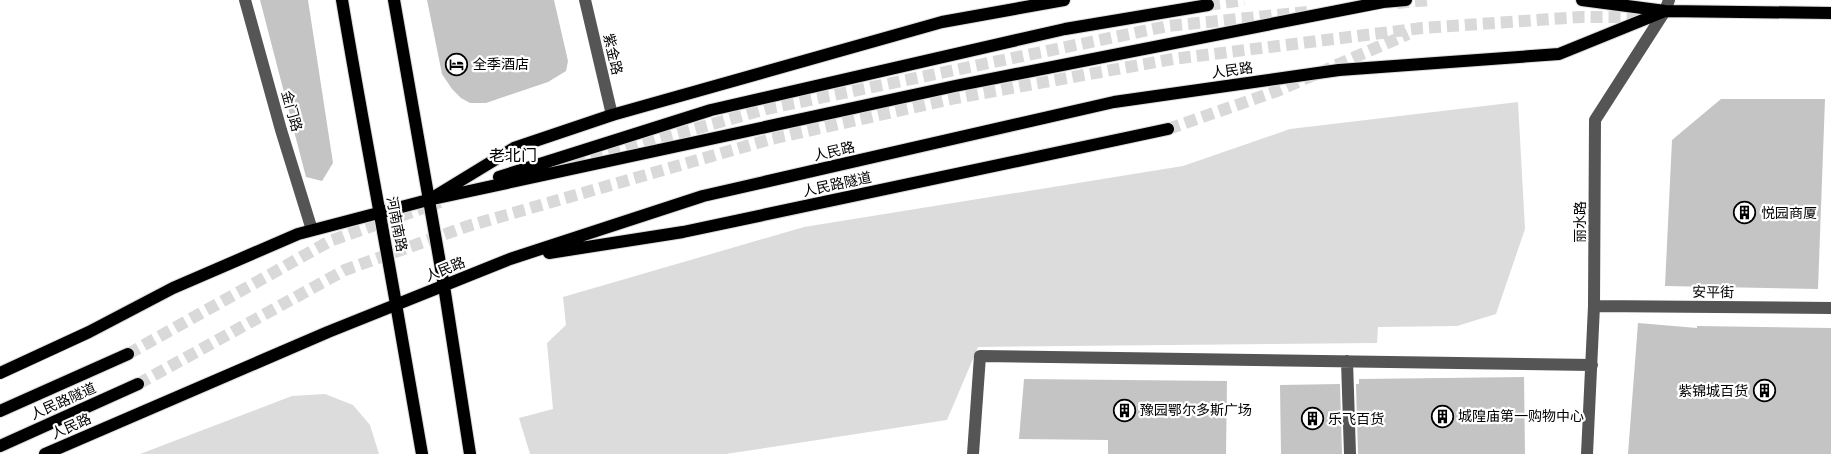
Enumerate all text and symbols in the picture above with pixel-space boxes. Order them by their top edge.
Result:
street label: 紫金路 [600,32,626,76]
hotel icon: 全季酒店 [445,52,469,76]
place label: 全季酒店 [473,55,529,73]
street label: 人民路 [1210,58,1254,82]
street label: 金门路 [278,88,306,134]
street label: 人民路 [812,138,856,164]
district label: 老北门 [489,145,537,165]
street label: 人民路隧道 [801,168,873,200]
street label: 河南南路 [383,195,411,253]
street label: 丽水路 [1571,201,1589,243]
building icon: 悦园商厦 [1733,201,1757,225]
place label: 悦园商厦 [1761,204,1817,222]
street label: 人民路 [422,253,468,285]
street label: 安平街 [1692,283,1734,301]
street label: 人民路隧道 [27,379,99,423]
building icon: 紫锦城百货 [1752,379,1776,403]
place label: 紫锦城百货 [1678,382,1748,400]
building icon: 豫园鄂尔多斯广场 [1112,398,1136,422]
place label: 豫园鄂尔多斯广场 [1140,401,1252,419]
building icon: 城隍庙第一购物中心 [1430,404,1454,428]
building icon: 乐飞百货 [1300,407,1324,431]
place label: 城隍庙第一购物中心 [1458,407,1584,425]
street label: 人民路 [48,409,94,443]
place label: 乐飞百货 [1328,410,1384,428]

